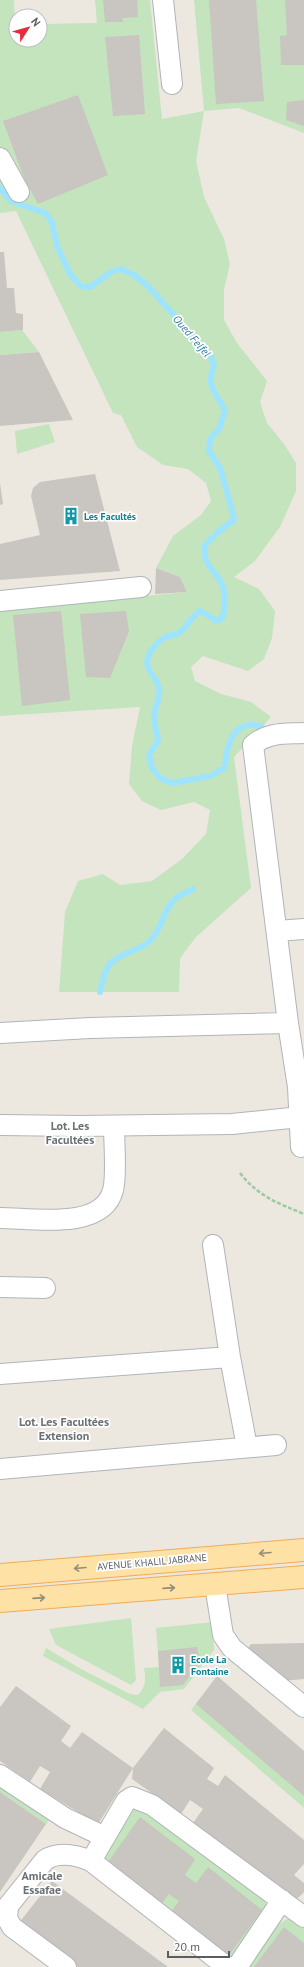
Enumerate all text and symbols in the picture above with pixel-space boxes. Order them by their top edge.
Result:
north arrow [8,8,48,48]
text: N [28,15,44,29]
water label: Oued Felfel [170,312,214,360]
building icon: Les Facultés [61,506,81,526]
place label: Les Facultés [84,510,136,523]
district label: Lot. Les Facultées [46,1118,94,1147]
district label: Lot. Les Facultées Extension [19,1414,109,1443]
one-way arrow [259,1549,272,1557]
street label: AVENUE KHALIL JABRANE [97,1551,207,1573]
one-way arrow [74,1565,87,1572]
one-way arrow [162,1585,175,1592]
one-way arrow [32,1595,45,1602]
place label: Ecole La Fontaine [191,1653,229,1678]
building icon: Ecole La Fontaine [168,1655,188,1675]
district label: Amicale Essafae [22,1868,62,1897]
scale bar [168,1933,229,1959]
text: 20 m [174,1939,200,1954]

